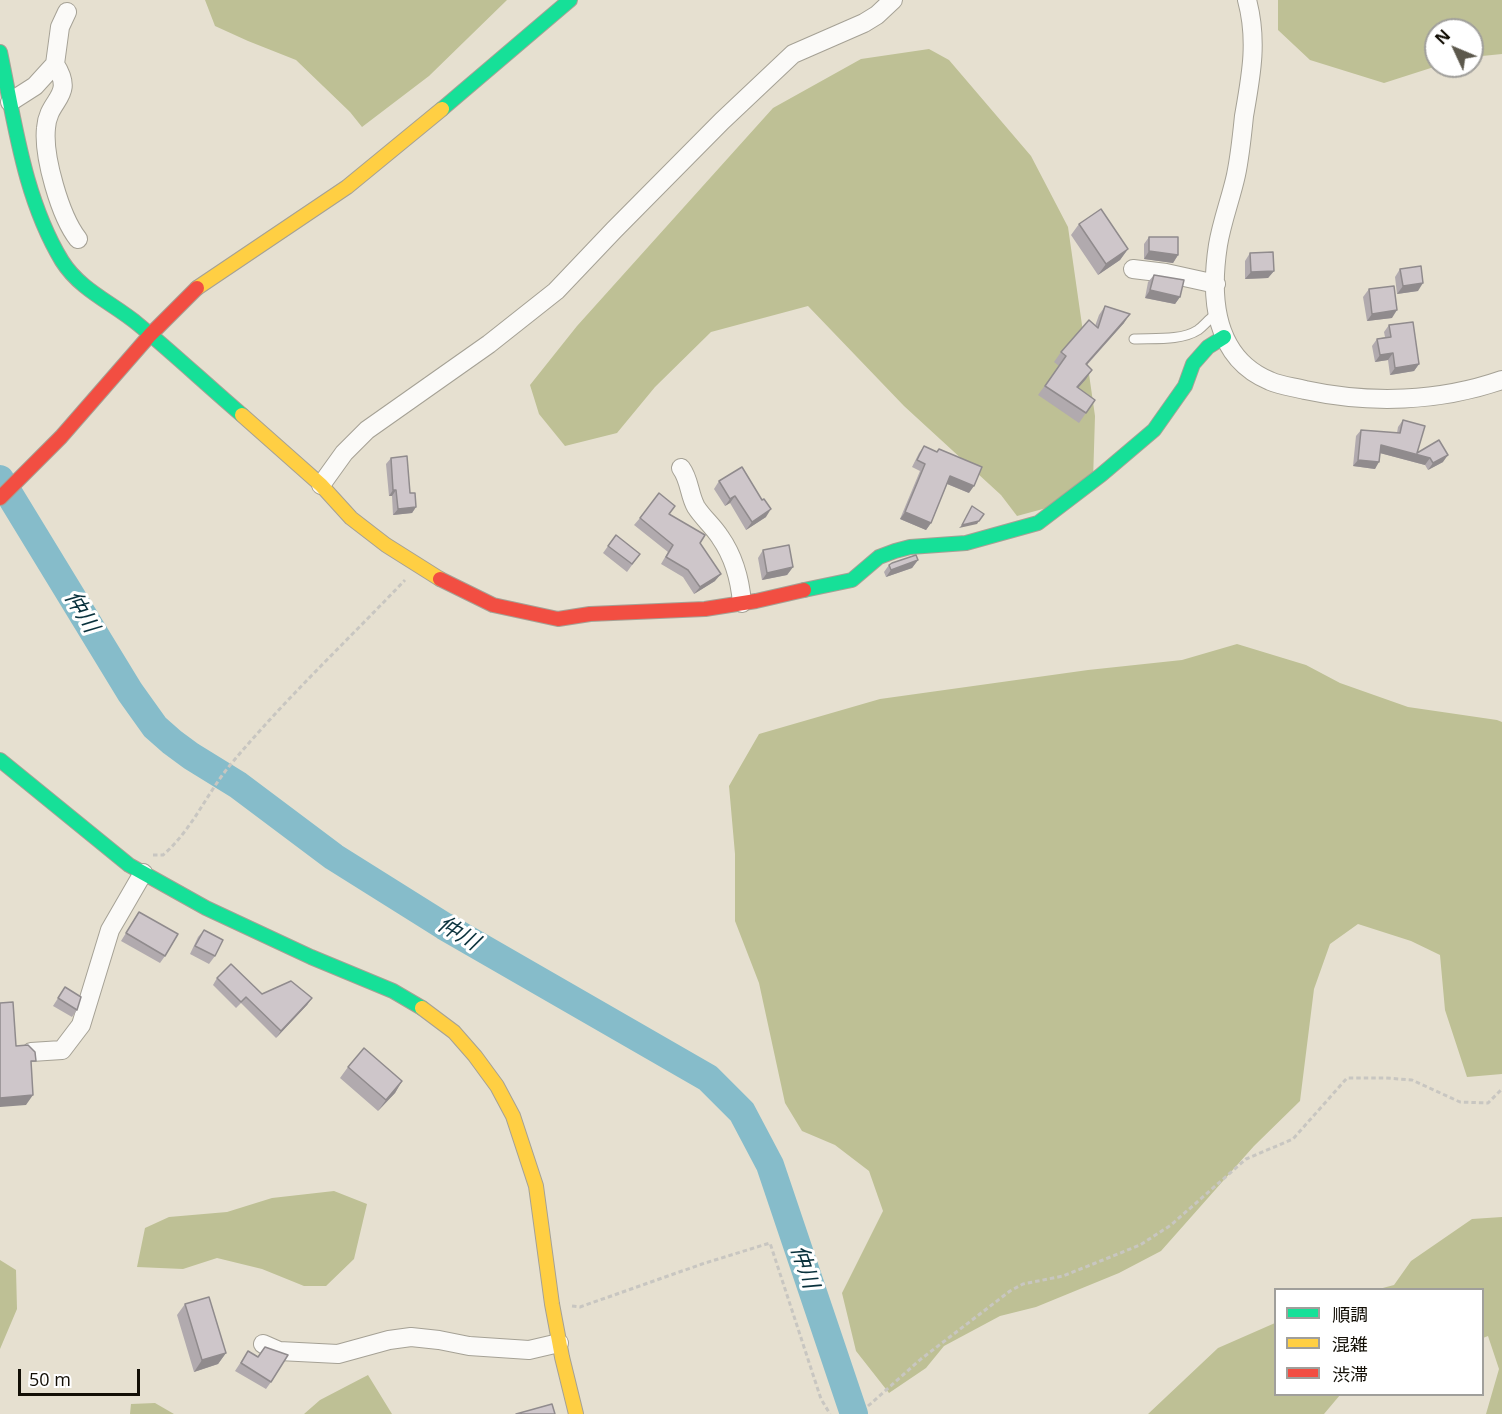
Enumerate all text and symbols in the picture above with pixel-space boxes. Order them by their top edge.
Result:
north arrow [1424,18,1484,78]
text: N [1430,25,1455,49]
water label: 仲川 [58,586,104,638]
water label: 仲川 [432,911,484,957]
water label: 仲川 [784,1242,824,1292]
legend [1274,1288,1484,1396]
text: 順調 [1332,1302,1368,1326]
text: 混雑 [1332,1332,1368,1356]
scale bar [21,1357,142,1395]
text: 渋滞 [1332,1362,1368,1386]
text: 50 m [29,1367,71,1391]

